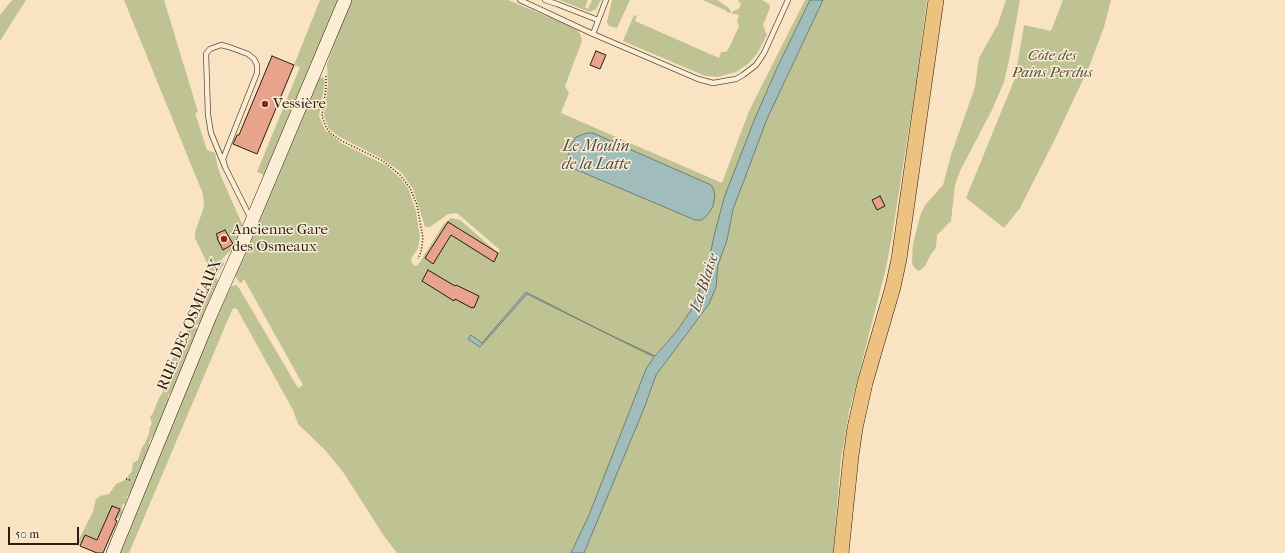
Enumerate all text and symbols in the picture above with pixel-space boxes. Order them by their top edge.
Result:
park label: Côte des Pains Perdus [1012,47,1092,82]
place label: Vessière [273,95,326,113]
marker: Vessière [260,99,270,109]
water label: Le Moulin de la Latte [562,137,630,175]
place label: Ancienne Gare des Osmeaux [232,221,328,256]
marker: Ancienne Gare des Osmeaux [219,234,229,244]
water label: La Blaise [686,251,724,315]
street label: RUE DES OSMEAUX [154,257,226,393]
scale bar [10,519,81,545]
text: 50 m [15,527,39,541]

